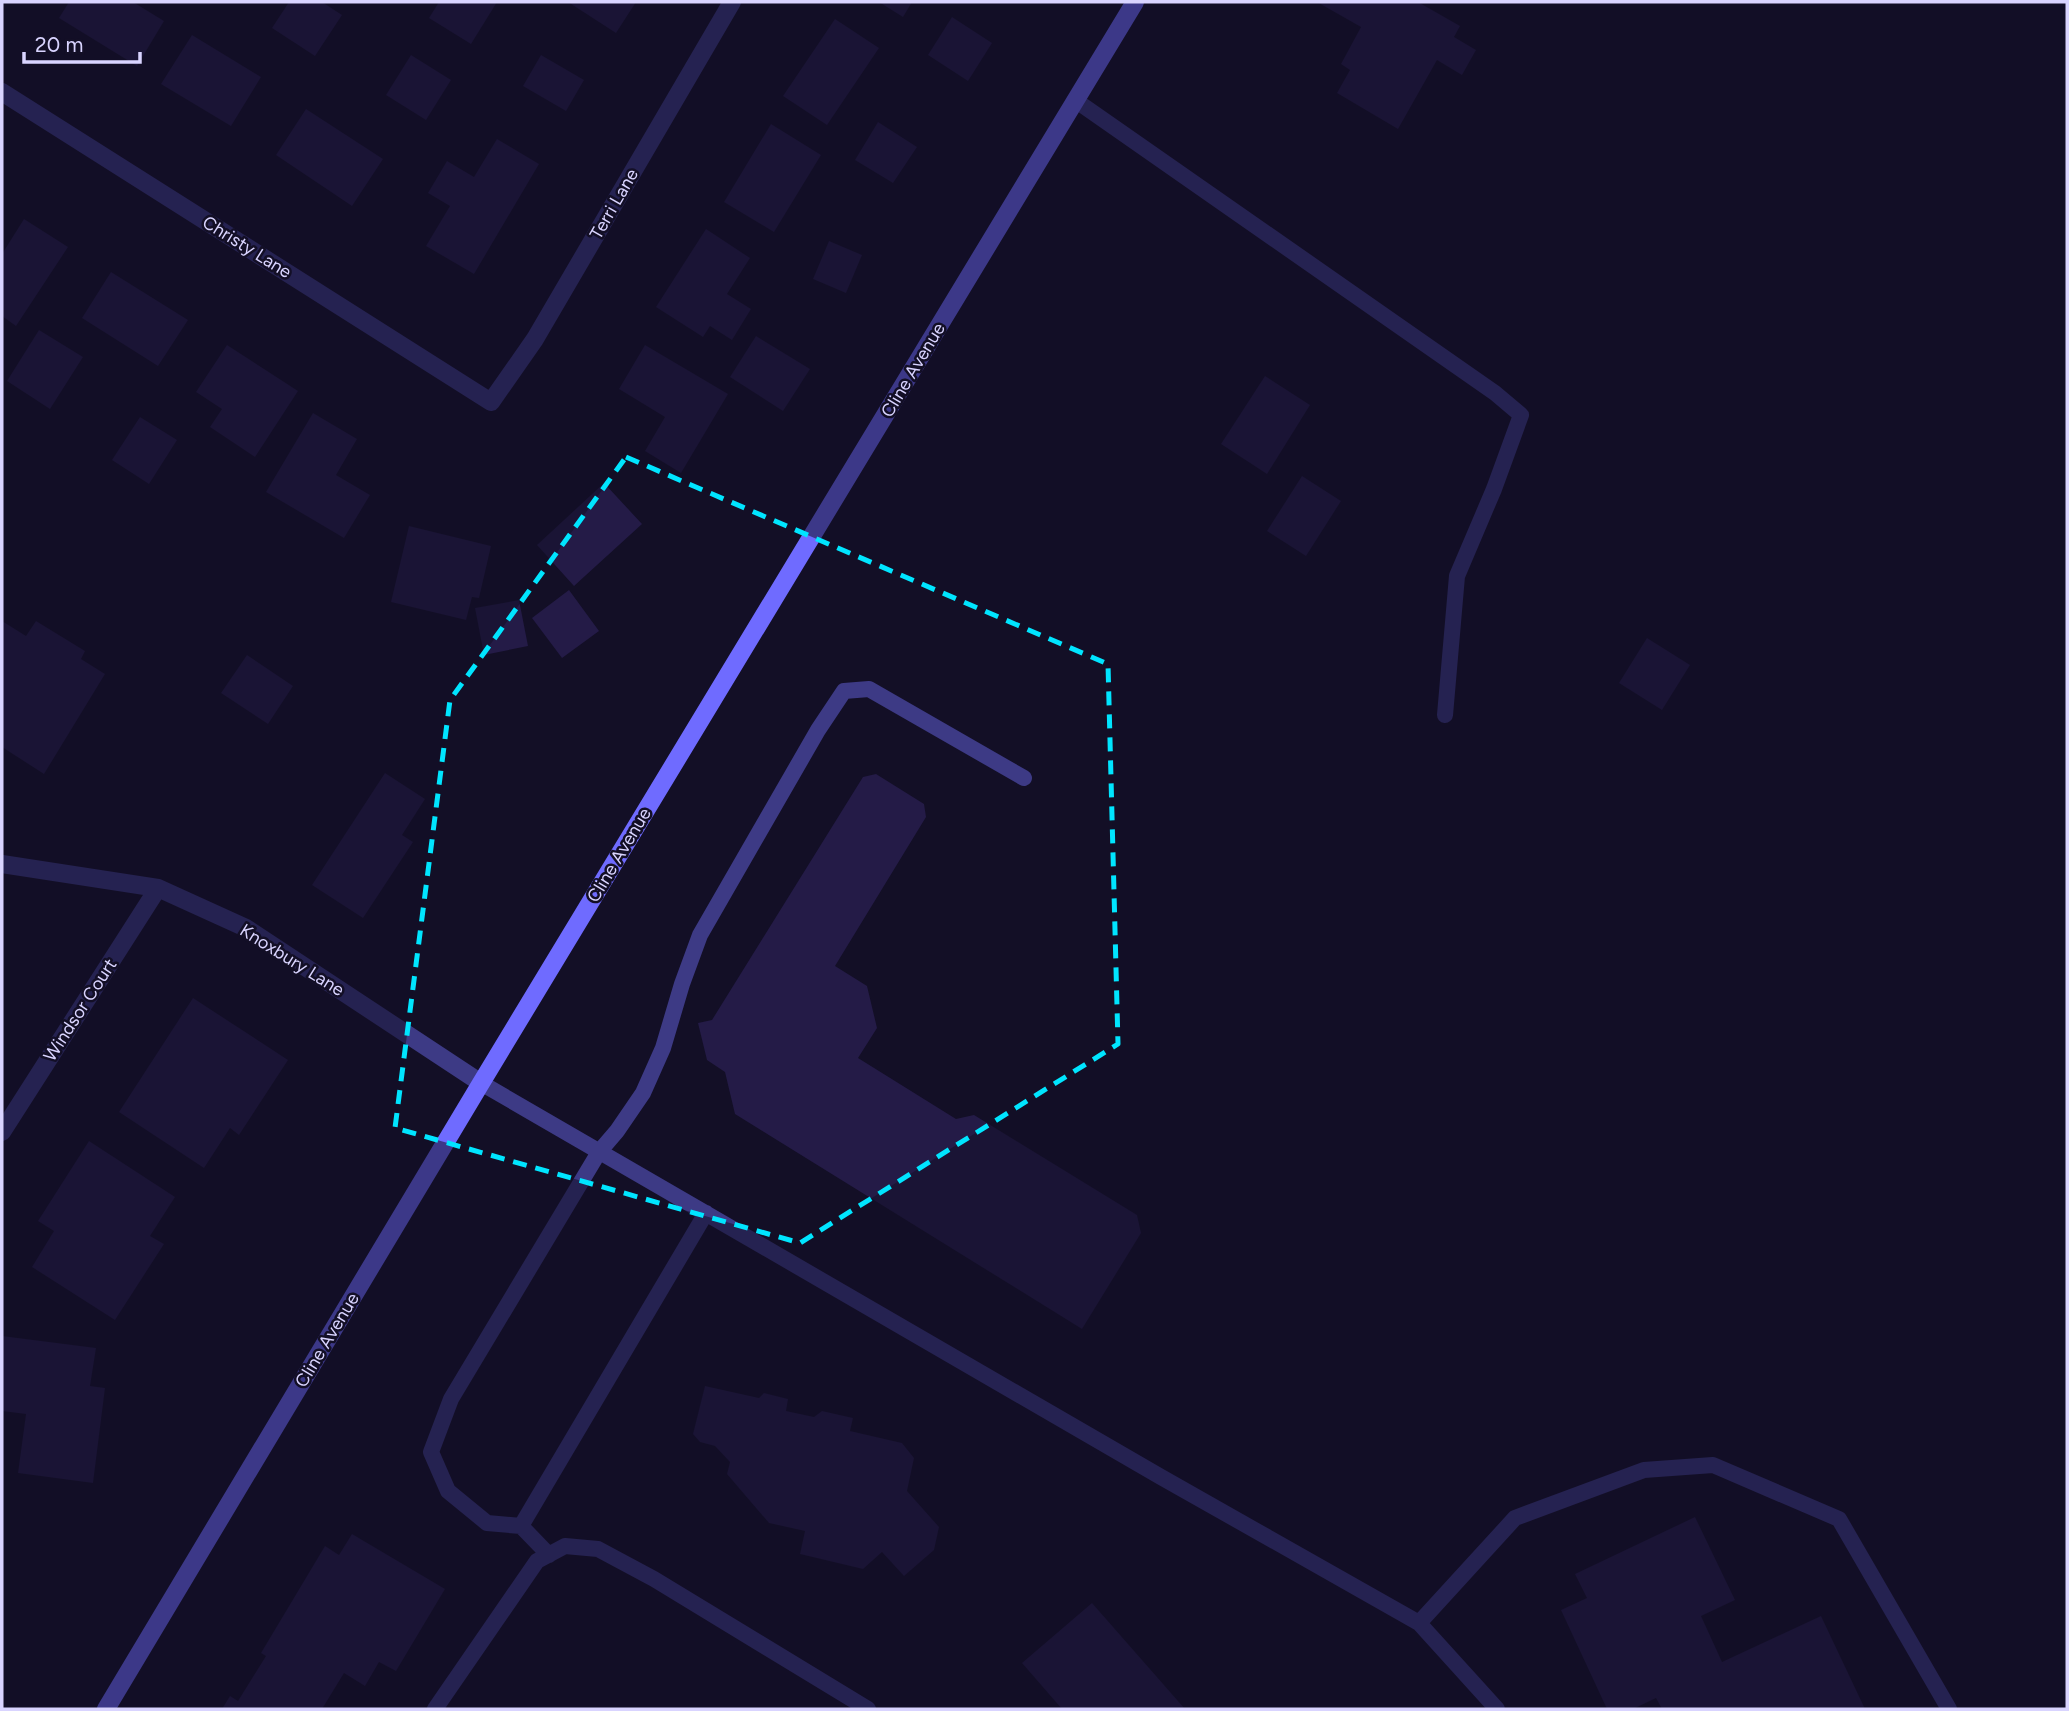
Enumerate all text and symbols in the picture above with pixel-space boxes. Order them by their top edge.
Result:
scale bar [24,21,140,65]
text: 20 m [35,32,83,57]
street label: Terri Lane [585,165,643,243]
street label: Christy Lane [198,211,296,283]
street label: Cline Avenue [876,319,950,421]
street label: Cline Avenue [582,804,656,906]
street label: Knoxbury Lane [236,919,348,1001]
street label: Windsor Court [39,954,121,1065]
street label: Cline Avenue [290,1289,364,1391]

